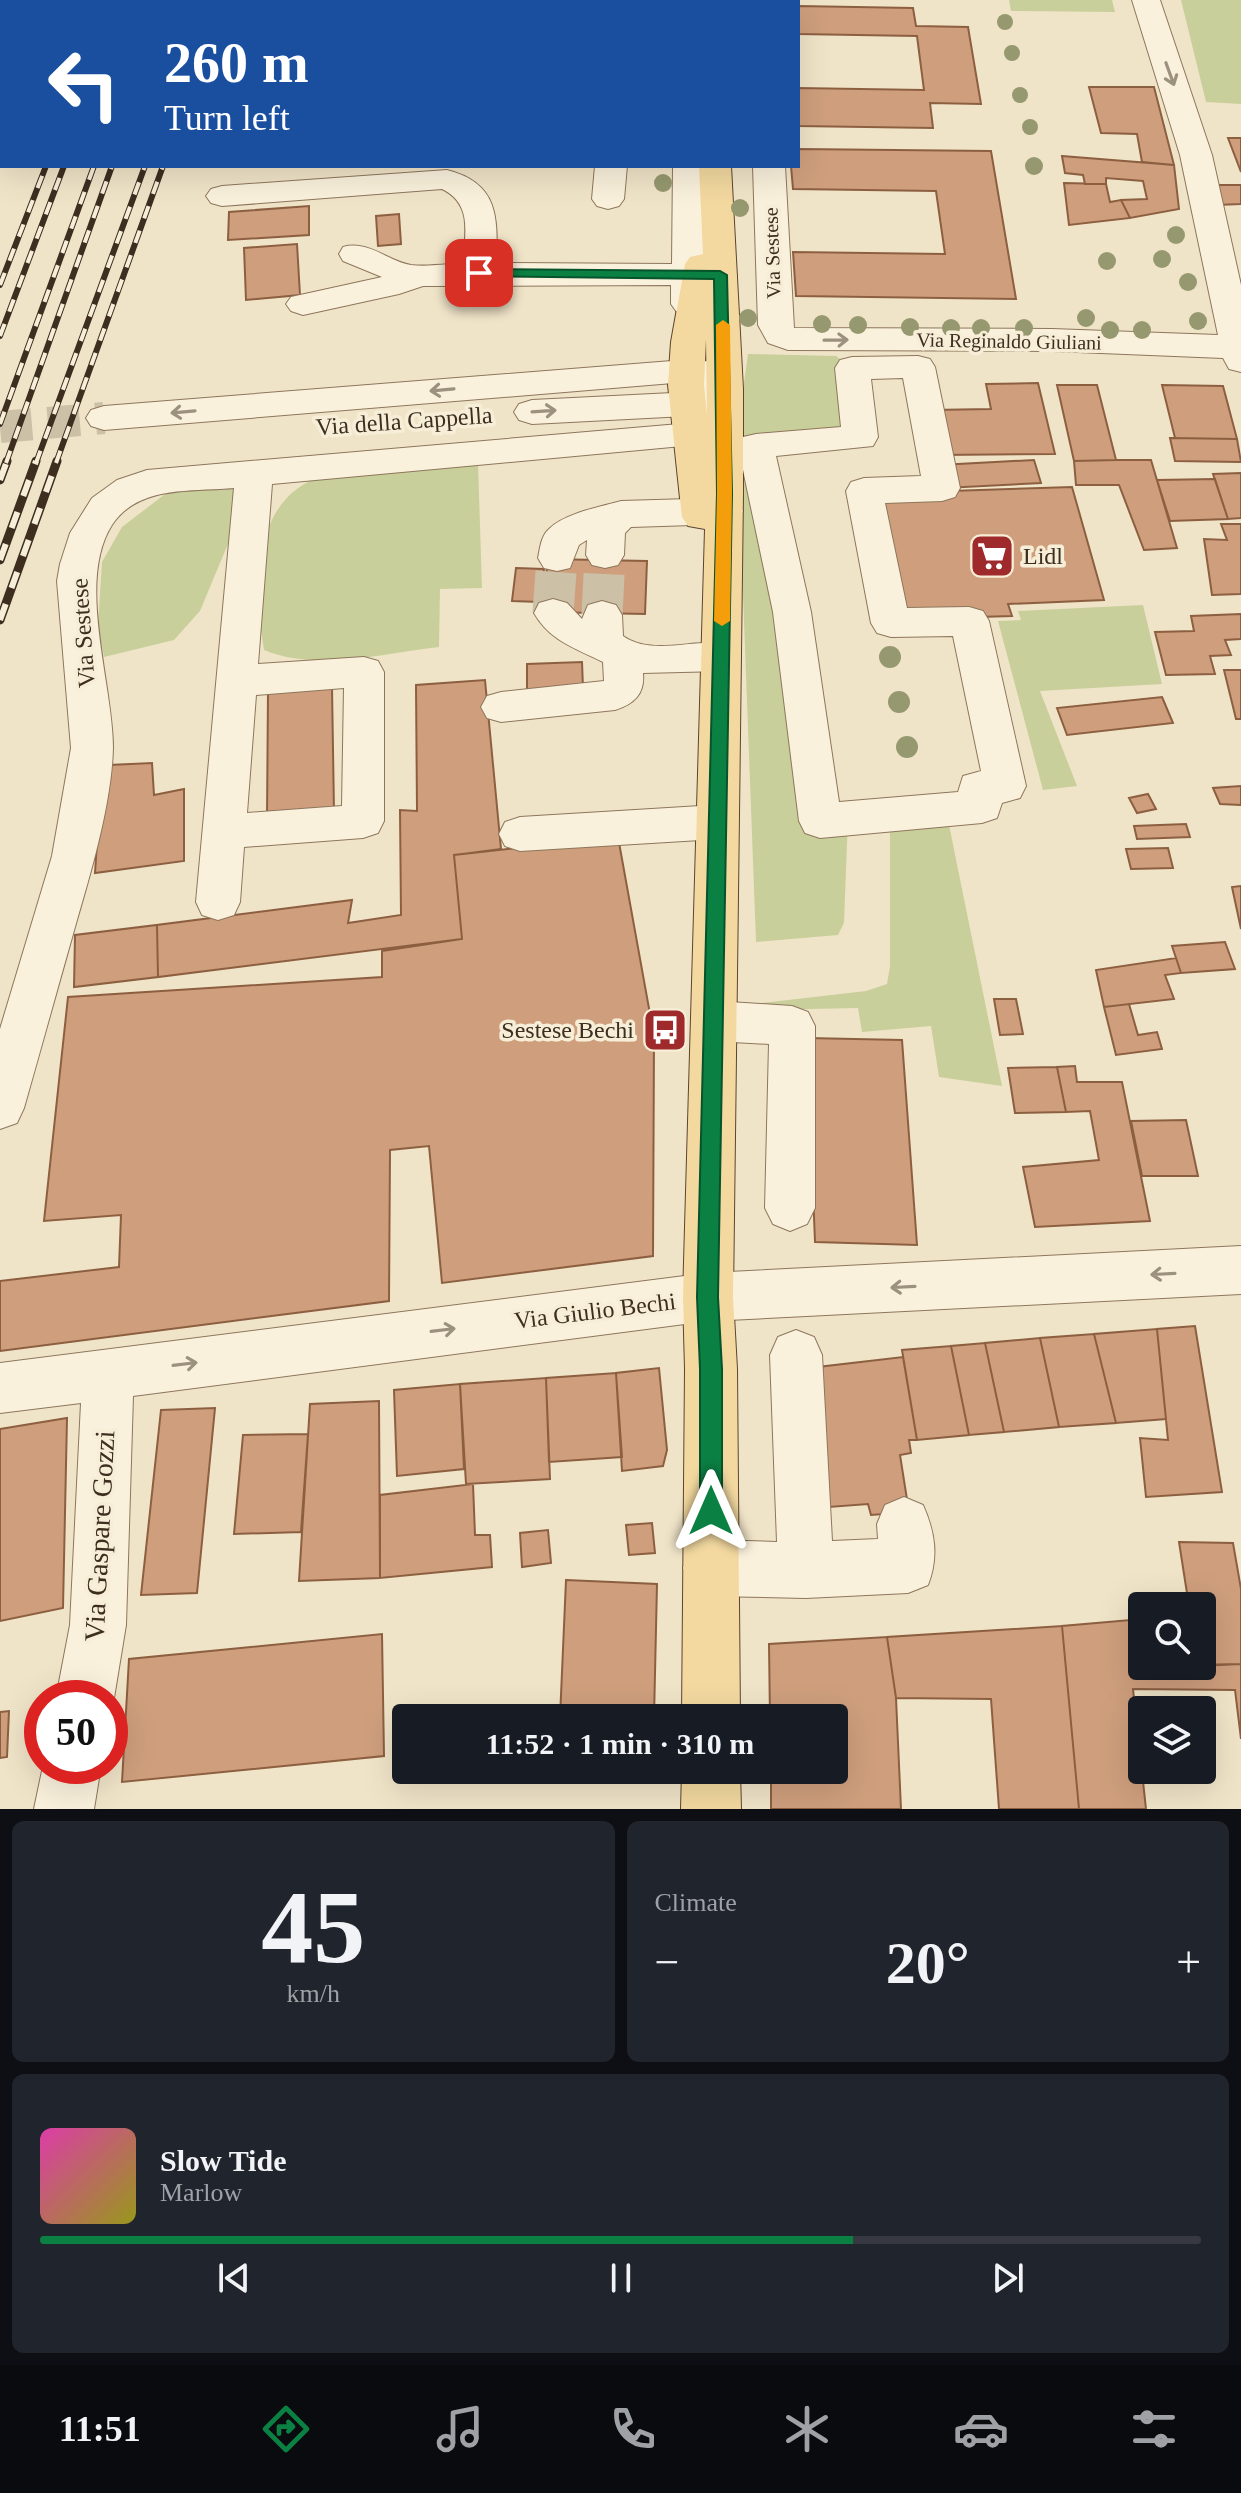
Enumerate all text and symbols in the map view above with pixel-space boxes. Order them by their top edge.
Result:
icon: left [32,32,136,136]
text: 260 m [164,32,309,94]
one-way arrow [1164,61,1178,86]
text: Turn left [164,98,290,138]
street label: Via Sestese [759,207,785,299]
pin [445,239,513,307]
icon: arrive [457,251,501,295]
street label: Via Reginaldo Giuliani [916,328,1102,355]
one-way arrow [822,333,849,348]
one-way arrow [429,383,456,398]
street label: Via della Cappella [315,402,494,440]
one-way arrow [530,404,557,419]
one-way arrow [170,405,197,420]
supermarket icon: Lidl [968,532,1016,580]
place label: Lidl [1023,543,1063,569]
street label: Via Sestese [66,577,100,689]
bus stop icon: Sestese Bechi [641,1006,689,1054]
place label: Sestese Bechi [501,1017,634,1043]
one-way arrow [1150,1266,1177,1281]
one-way arrow [890,1280,917,1295]
street label: Via Giulio Bechi [513,1288,678,1334]
one-way arrow [429,1323,456,1338]
one-way arrow [172,1356,197,1371]
street label: Via Gaspare Gozzi [78,1429,121,1642]
position arrow [669,1469,753,1553]
map controls [1128,1592,1216,1784]
button: search [1128,1592,1216,1680]
speed limit sign: 50 [24,1680,128,1784]
button: layers [1128,1696,1216,1784]
text: 11:52 · 1 min · 310 m [486,1727,754,1760]
text: 45 [261,1869,365,1984]
text: Climate [655,1888,737,1917]
text: 20° [886,1930,970,1996]
text: − [655,1938,679,1987]
text: + [1176,1938,1201,1987]
text: km/h [287,1979,340,2008]
text: Slow Tide [160,2144,286,2177]
text: Marlow [160,2178,242,2207]
icon: previous [212,2256,256,2300]
icon: pause [599,2256,643,2300]
icon: next [986,2256,1030,2300]
icon: directions [258,2401,314,2457]
icon: music [432,2401,488,2457]
icon: phone [605,2401,661,2457]
icon: climate [779,2401,835,2457]
icon: car [953,2401,1009,2457]
icon: filters [1126,2401,1182,2457]
text: 11:51 [59,2409,141,2449]

